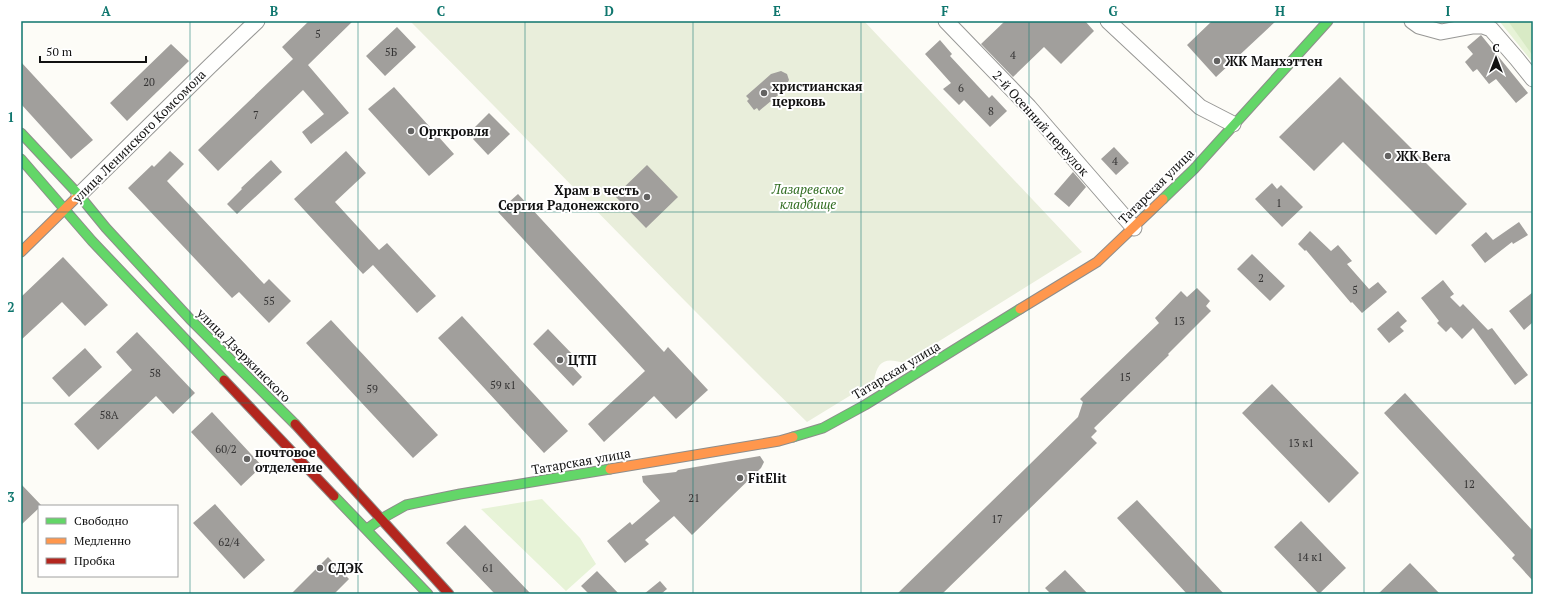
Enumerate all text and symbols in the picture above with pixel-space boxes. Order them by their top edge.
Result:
text: A [101,2,111,20]
text: B [270,2,278,20]
text: C [437,2,445,20]
text: D [604,2,614,20]
text: E [773,2,781,20]
text: F [941,2,949,20]
text: G [1108,2,1118,20]
text: H [1275,2,1285,20]
text: I [1446,2,1451,20]
house number: 5 [315,27,321,41]
scale bar [40,38,146,64]
north arrow [1476,38,1516,78]
text: С [1492,41,1500,55]
text: 50 m [46,44,73,59]
house number: 5Б [385,45,398,59]
house number: 4 [1010,48,1016,62]
place label: ЖК Манхэттен [1225,52,1323,70]
marker: ЖК Манхэттен [1212,56,1222,66]
street label: улица Ленинского Комсомола [68,65,210,207]
street label: 2-й Осенний переулок [989,66,1094,180]
house number: 20 [143,75,155,89]
place label: христианская церковь [772,77,863,110]
house number: 6 [958,81,964,95]
marker: христианская церковь [759,88,769,98]
house number: 8 [988,104,994,118]
text: 1 [7,108,15,126]
house number: 7 [253,108,259,122]
place label: Оргкровля [419,122,489,140]
marker: Оргкровля [406,126,416,136]
street label: Татарская улица [1114,144,1198,228]
place label: ЖК Вега [1396,147,1452,165]
marker: ЖК Вега [1383,151,1393,161]
house number: 4 [1112,154,1118,168]
park label: Лазаревское кладбище [771,180,844,213]
place label: Храм в честь Сергия Радонежского [498,181,639,214]
marker: Храм в честь Сергия Радонежского [642,192,652,202]
house number: 1 [1276,196,1282,210]
house number: 2 [1258,271,1264,285]
house number: 5 [1352,283,1358,297]
house number: 55 [263,294,275,308]
text: 2 [7,298,15,316]
street label: улица Дзержинского [192,303,295,406]
house number: 13 [1173,314,1185,328]
street label: Татарская улица [848,336,944,404]
place label: ЦТП [568,351,597,369]
marker: ЦТП [555,355,565,365]
house number: 58 [149,366,161,380]
house number: 15 [1119,370,1131,384]
house number: 59 к1 [490,378,516,392]
house number: 59 [366,382,378,396]
house number: 58А [99,408,119,422]
house number: 13 к1 [1288,436,1314,450]
house number: 60/2 [215,442,237,456]
place label: почтовое отделение [255,443,323,476]
street label: Татарская улица [530,443,632,479]
marker: почтовое отделение [242,454,252,464]
place label: FitElit [748,469,787,487]
marker: FitElit [735,473,745,483]
house number: 12 [1463,477,1475,491]
text: 3 [7,488,15,506]
house number: 21 [688,491,700,505]
legend [38,505,178,577]
house number: 17 [991,512,1003,526]
text: Свободно [74,513,129,528]
text: Медленно [74,533,131,548]
house number: 62/4 [218,535,240,549]
house number: 14 к1 [1297,550,1323,564]
text: Пробка [74,553,115,568]
place label: СДЭК [328,559,364,577]
house number: 61 [482,561,494,575]
marker: СДЭК [315,563,325,573]

